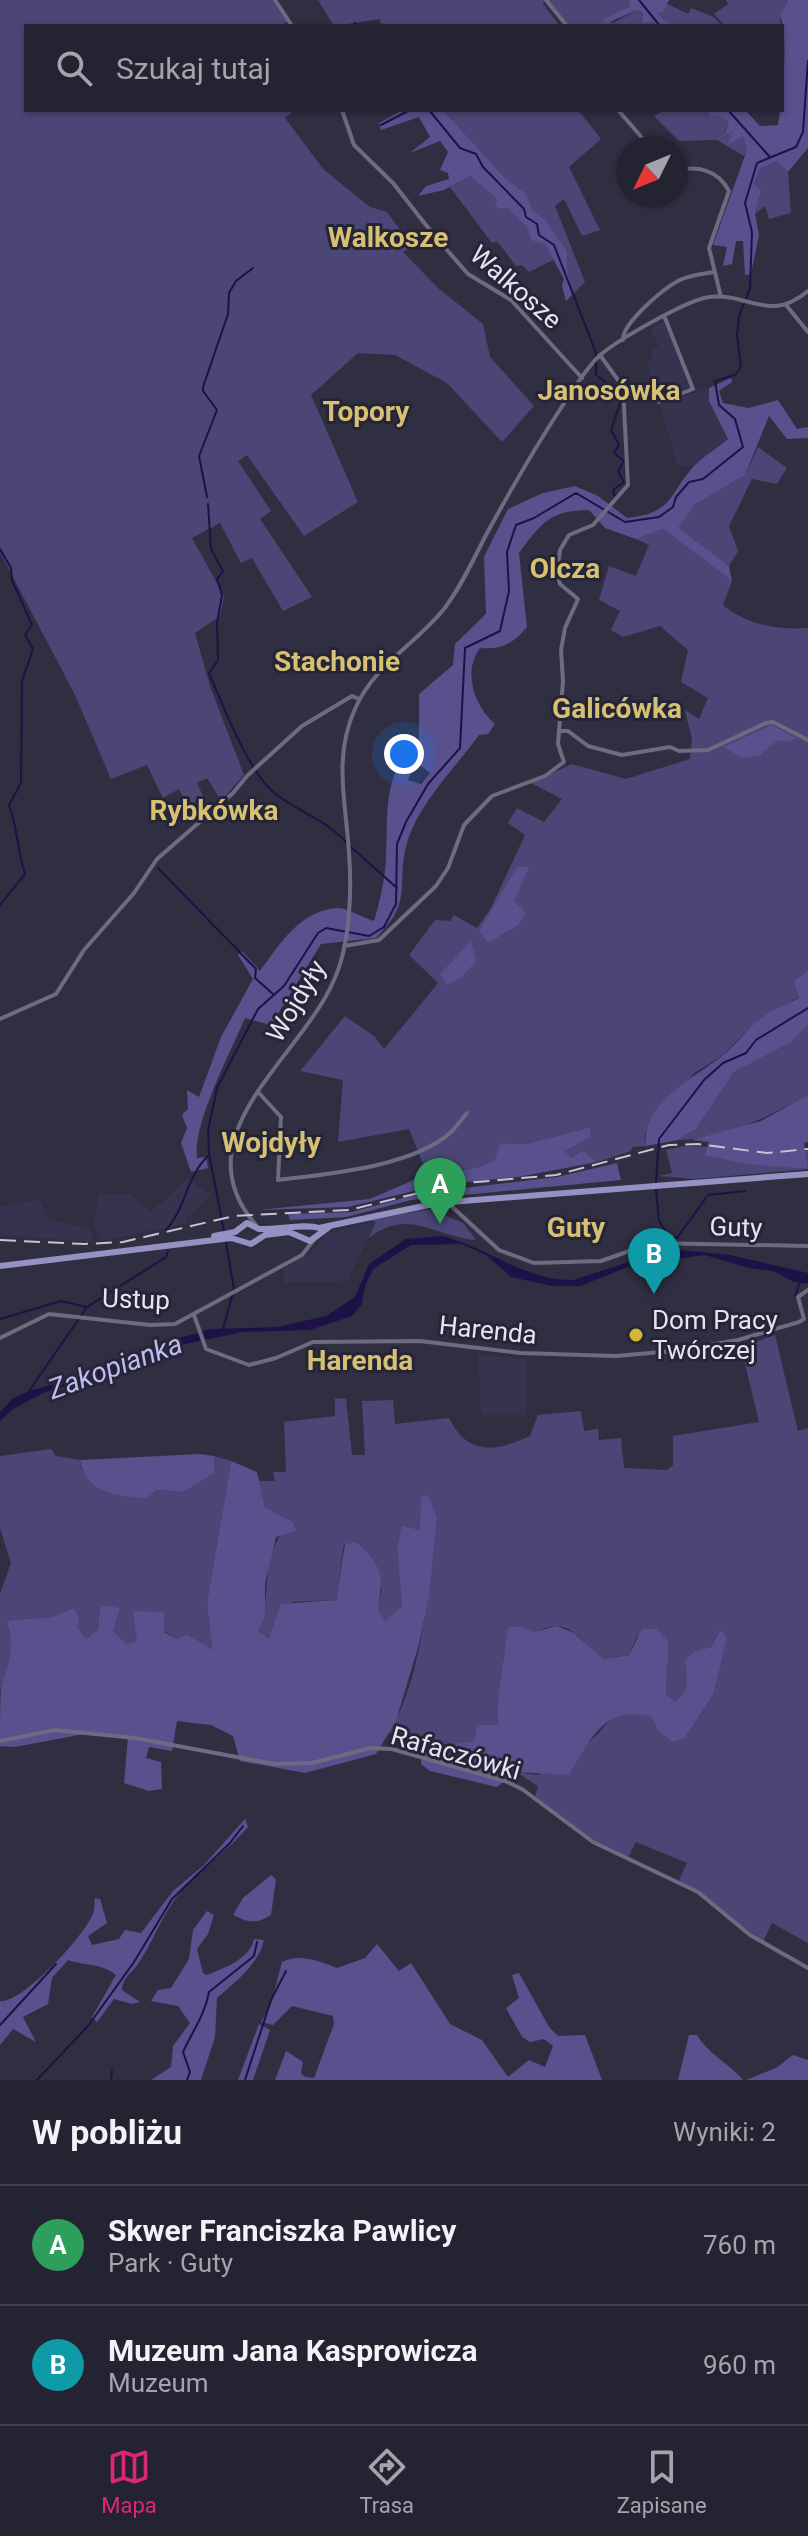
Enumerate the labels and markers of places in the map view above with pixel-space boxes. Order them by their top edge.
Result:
pin: A [414,1158,466,1224]
pin: B [628,1228,680,1294]
place label: Dom Pracy Twórczej [652,1305,778,1365]
marker: Dom Pracy Twórczej [627,1326,645,1344]

